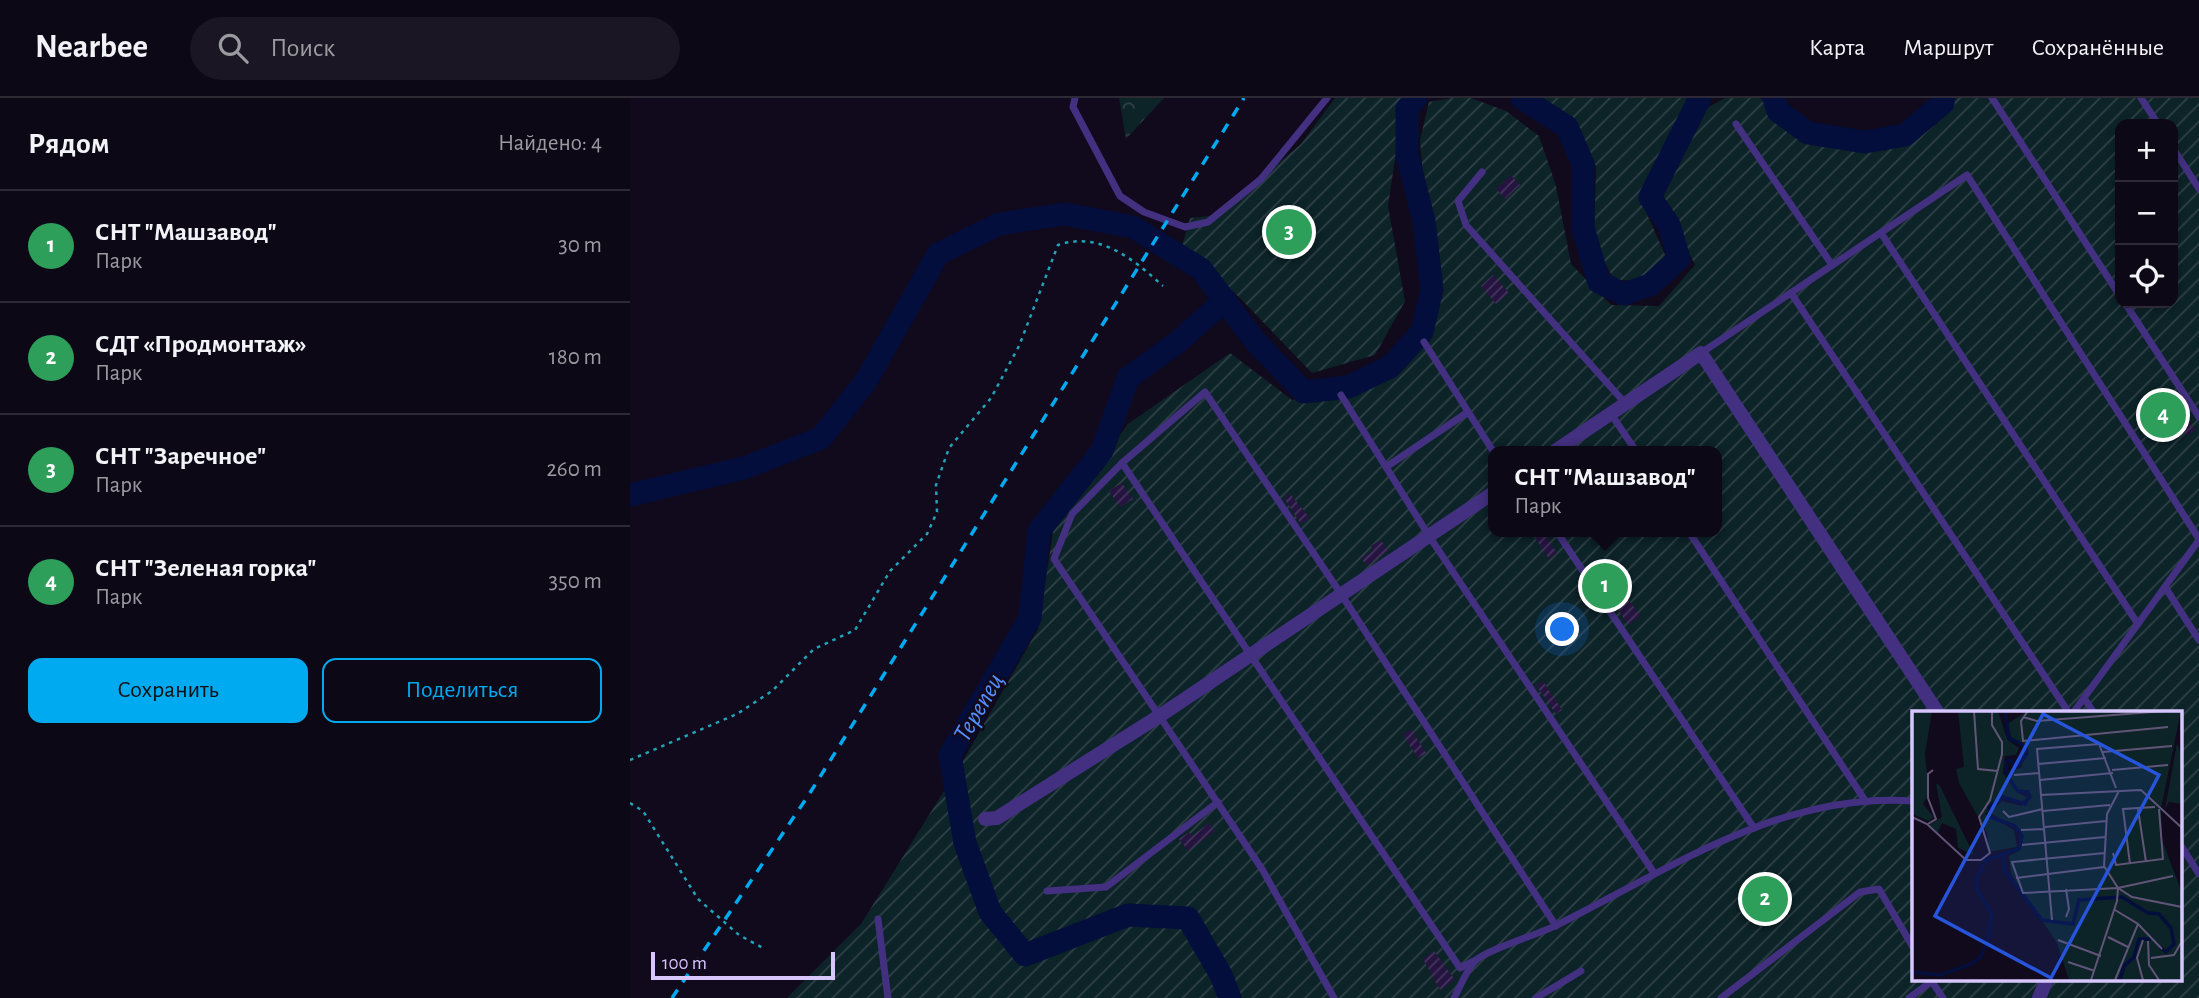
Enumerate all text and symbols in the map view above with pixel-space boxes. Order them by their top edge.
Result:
search box [190,17,680,80]
icon: search [214,29,252,67]
text: Nearbee [35,31,148,64]
text: Поиск [270,35,335,61]
text: Карта [1809,36,1865,60]
text: Маршрут [1903,36,1993,60]
text: Сохранённые [2031,36,2164,60]
map controls [2115,119,2178,308]
button: + [2115,119,2178,182]
text: Рядом [28,129,110,159]
text: Найдено: 4 [498,132,602,155]
button: − [2115,182,2178,245]
pin: 3 [1266,206,1312,258]
text: СНТ "Машзавод" [95,219,277,245]
text: 1 [47,234,55,257]
text: 30 m [558,234,602,257]
button: locate [2115,245,2178,308]
text: Парк [95,250,142,273]
text: СДТ «Продмонтаж» [95,331,307,357]
text: 2 [46,346,56,369]
text: 180 m [549,346,602,369]
text: Парк [95,362,142,385]
pin: 4 [2140,389,2186,441]
text: СНТ "Заречное" [95,443,266,469]
popup [1488,446,1722,537]
text: 3 [46,458,56,481]
text: 260 m [546,458,602,481]
text: СНТ "Машзавод" [1514,464,1696,490]
text: Парк [95,474,142,497]
text: Парк [1514,495,1561,518]
text: СНТ "Зеленая горка" [95,555,316,581]
pin: 1 [1582,560,1628,612]
text: 4 [45,570,57,593]
text: 350 m [549,570,602,593]
text: Парк [95,586,142,609]
your location [1545,612,1579,646]
button: Сохранить [28,658,308,723]
button: Поделиться [322,658,602,723]
water label: Терепец [949,669,1009,746]
inset map [1912,711,2182,981]
pin: 2 [1742,873,1788,925]
scale bar [651,949,835,981]
text: 100 m [662,954,707,973]

